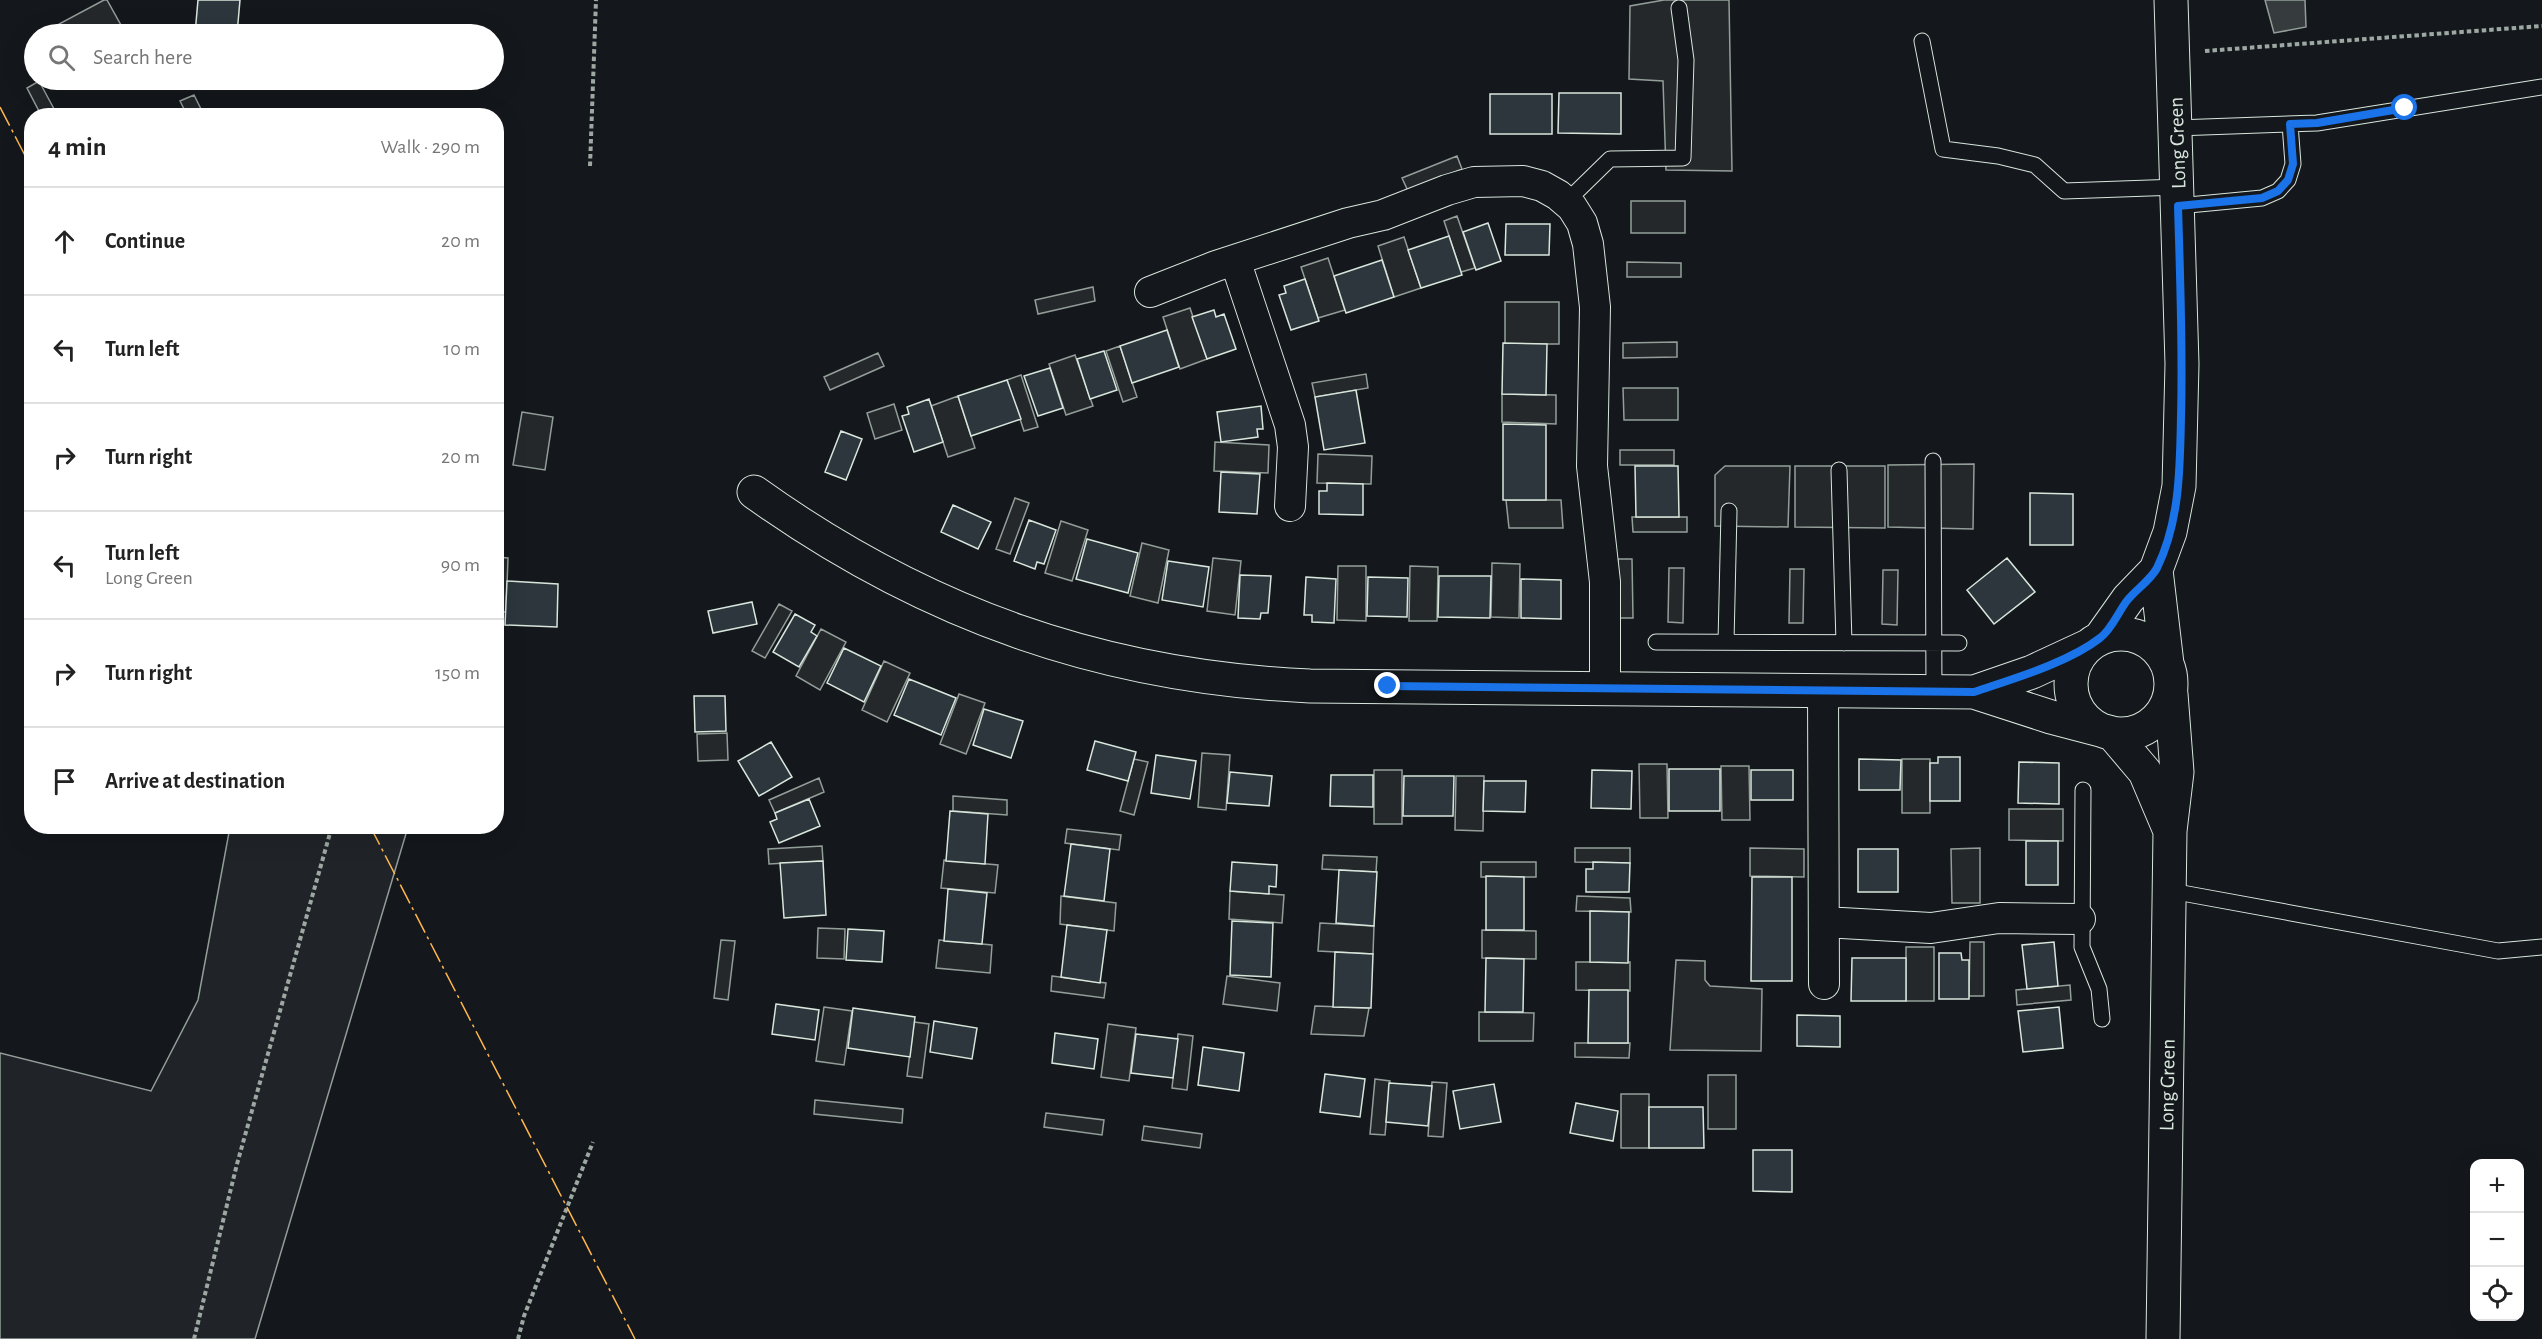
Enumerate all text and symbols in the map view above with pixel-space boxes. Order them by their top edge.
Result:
search box [24,24,504,90]
icon: search [45,41,78,74]
text: Search here [93,46,192,68]
route start [2391,94,2417,120]
street label: Long Green [2165,97,2190,189]
text: 4 min [48,134,107,160]
text: Walk · 290 m [380,137,480,157]
icon: ahead [48,225,81,258]
text: Continue [105,230,185,252]
text: 20 m [441,231,480,251]
icon: left [48,333,81,366]
text: Turn left [105,338,179,360]
text: 10 m [443,339,480,359]
icon: right [48,441,81,474]
text: Turn right [105,446,192,468]
text: 20 m [441,447,480,467]
text: Turn left [105,542,179,564]
icon: left [48,549,81,582]
text: 90 m [441,555,480,575]
text: Long Green [105,568,193,588]
icon: right [48,657,81,690]
text: Turn right [105,662,192,684]
text: 150 m [435,663,480,683]
route end [1374,672,1400,698]
icon: arrive [48,765,81,798]
text: Arrive at destination [105,770,285,792]
street label: Long Green [2156,1039,2179,1131]
map controls [2470,1159,2524,1321]
button: + [2470,1159,2524,1213]
button: − [2470,1213,2524,1267]
button: locate [2470,1267,2524,1321]

